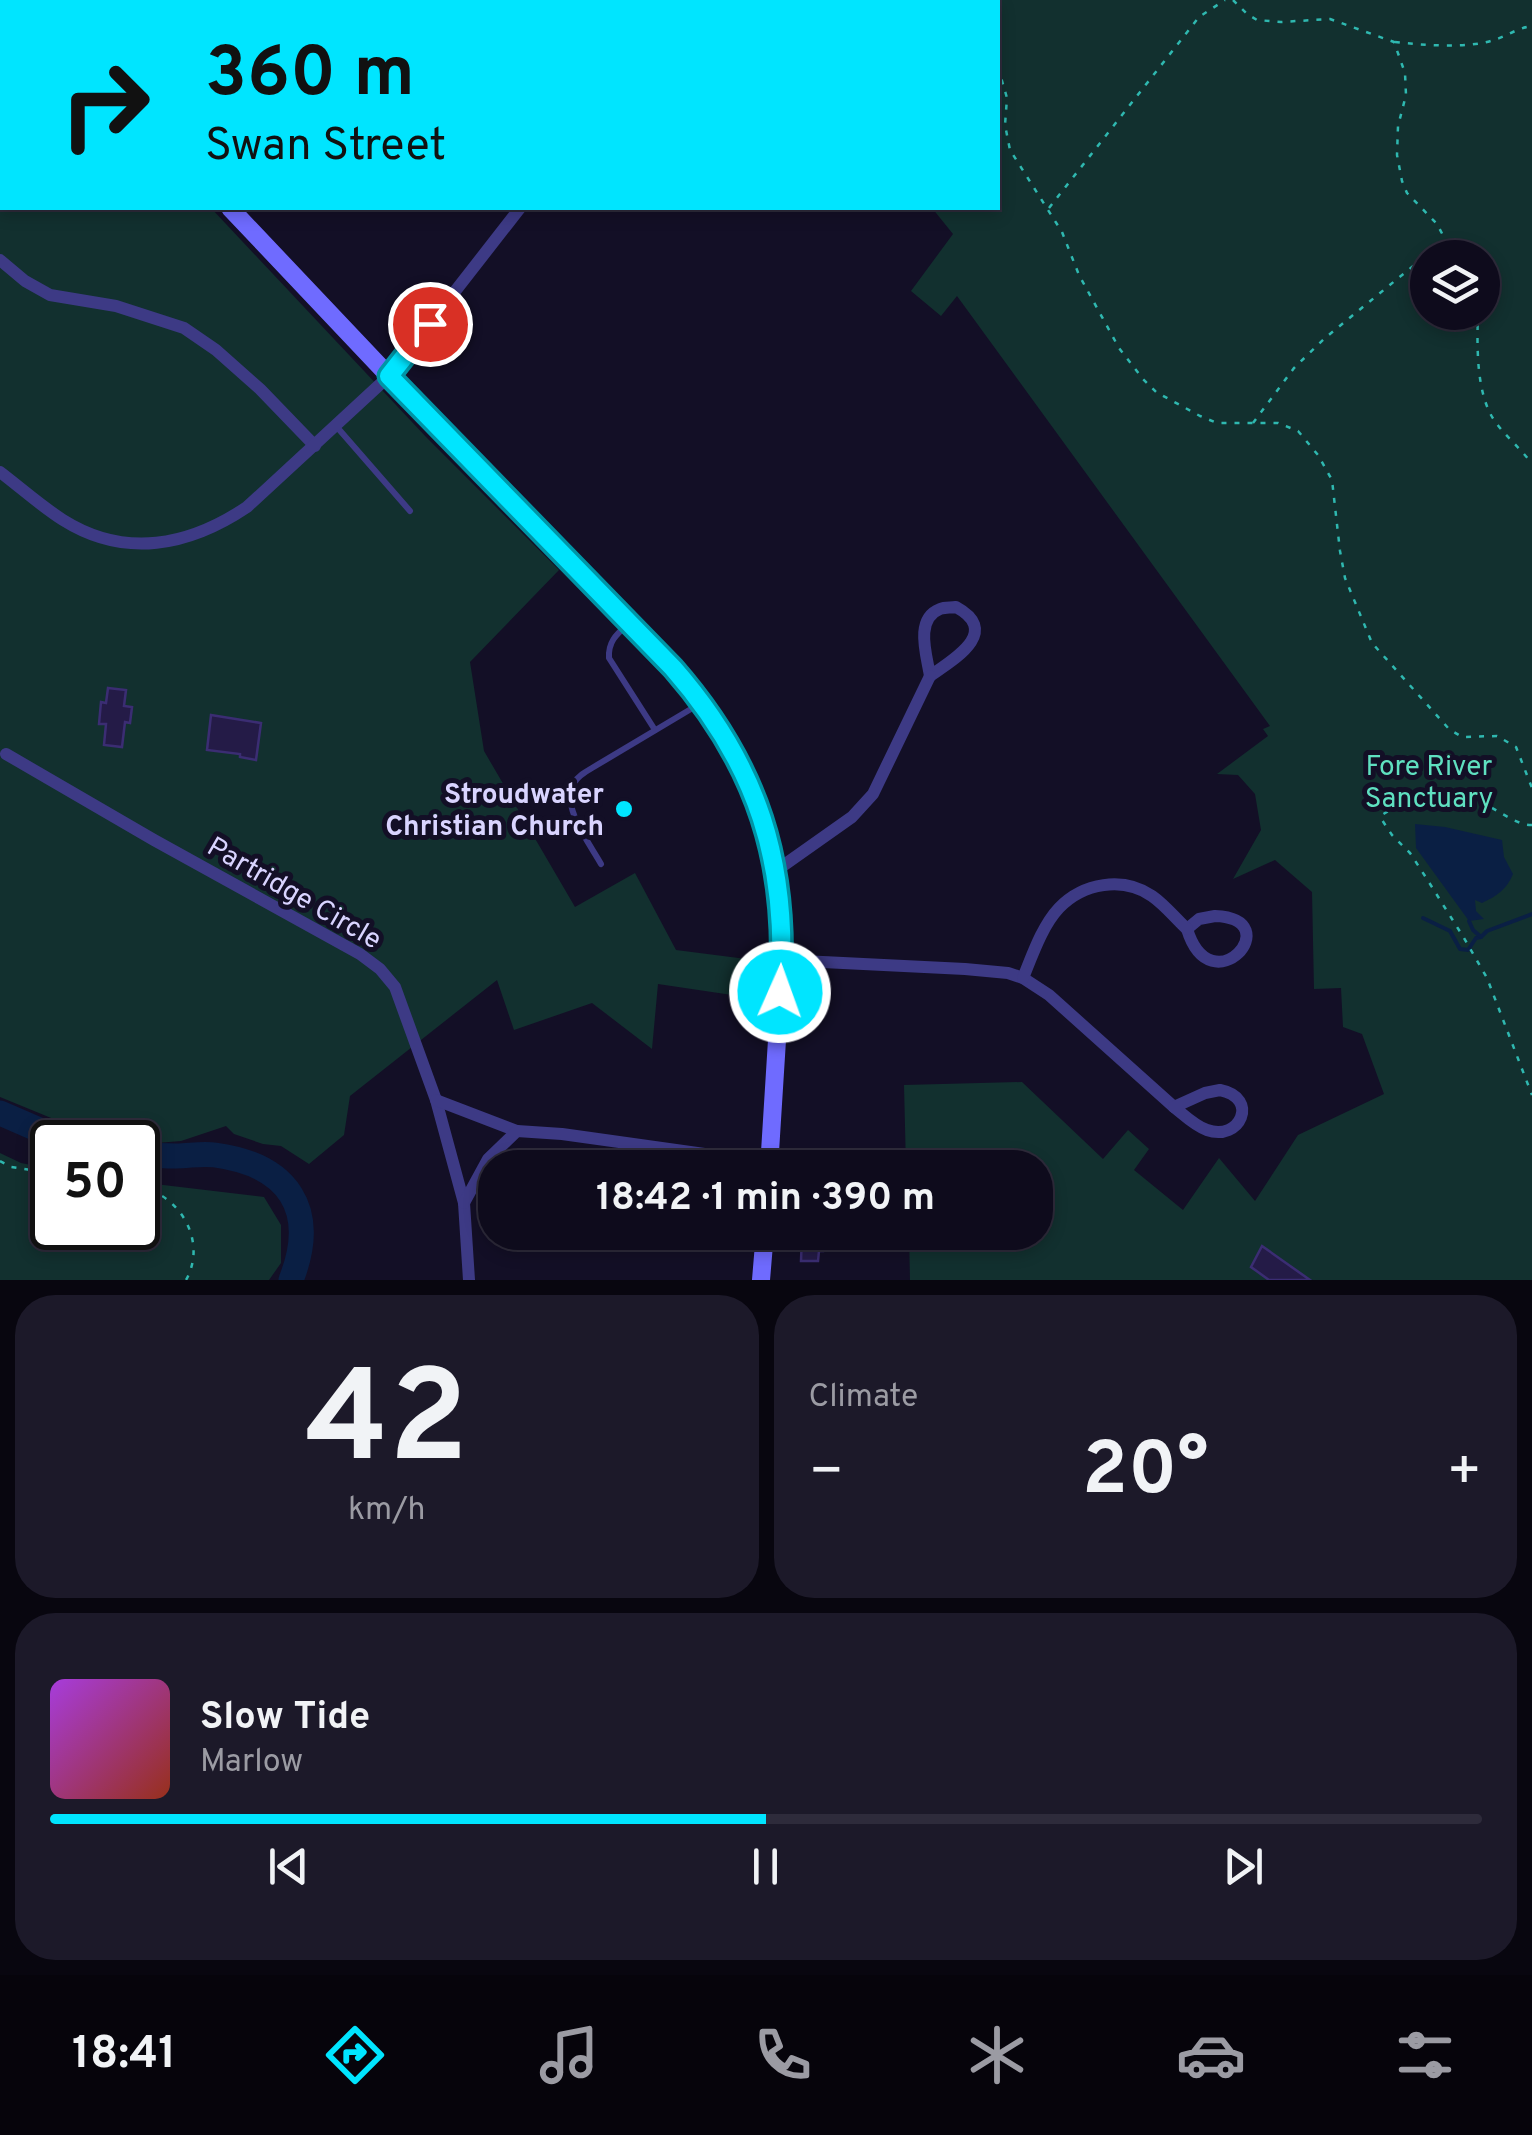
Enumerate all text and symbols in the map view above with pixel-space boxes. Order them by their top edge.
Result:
text: 360 m [205,32,415,121]
icon: right [40,40,170,170]
text: Swan Street [205,119,446,176]
map controls [1410,240,1500,330]
button: layers [1410,240,1500,330]
pin [388,282,473,367]
icon: arrive [403,297,458,352]
park label: Fore River Sanctuary [1365,750,1493,818]
place label: Stroudwater Christian Church [385,778,604,846]
marker: Stroudwater Christian Church [613,798,635,820]
street label: Partridge Circle [200,830,387,959]
position arrow [728,940,832,1044]
speed limit sign: 50 [30,1120,160,1250]
text: 18:42 · 1 min · 390 m [596,1175,935,1224]
text: 42 [305,1343,468,1508]
text: Climate [809,1378,918,1418]
text: 20° [1082,1426,1208,1521]
text: − [809,1439,844,1509]
text: + [1447,1439,1482,1509]
text: km/h [348,1491,426,1531]
text: Slow Tide [200,1694,370,1743]
text: Marlow [200,1743,303,1783]
icon: previous [261,1839,316,1894]
icon: pause [738,1839,793,1894]
icon: next [1216,1839,1271,1894]
icon: directions [320,2020,390,2090]
icon: music [534,2020,604,2090]
icon: phone [748,2020,818,2090]
icon: climate [962,2020,1032,2090]
icon: car [1176,2020,1246,2090]
icon: filters [1390,2020,1460,2090]
text: 18:41 [72,2027,176,2084]

